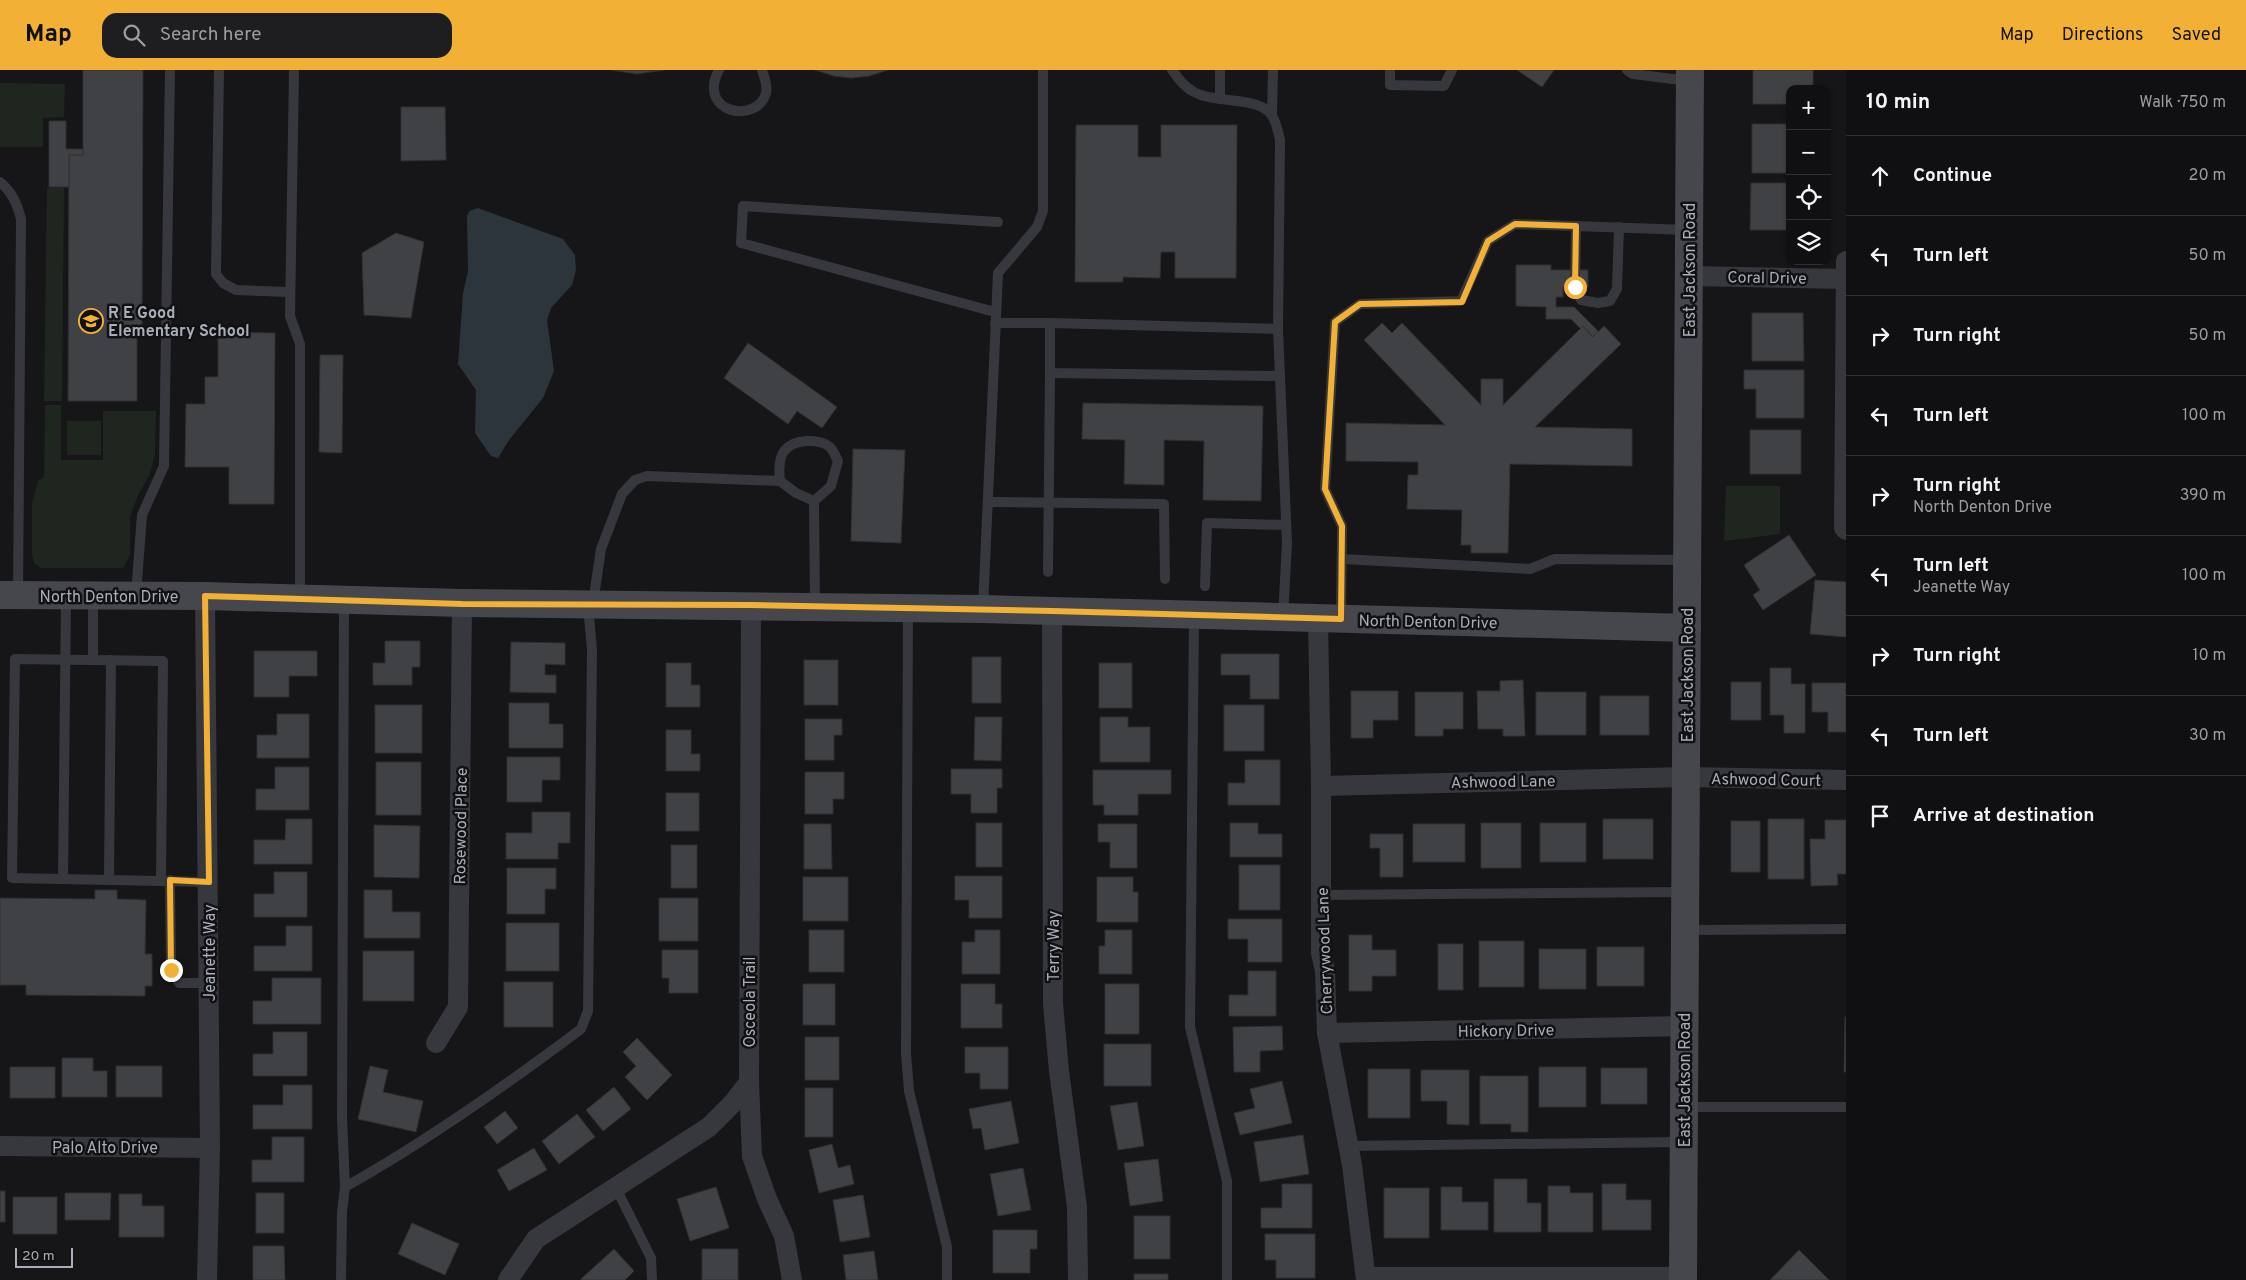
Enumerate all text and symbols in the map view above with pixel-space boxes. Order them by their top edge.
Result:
search box [102,13,452,58]
text: Map [25,20,72,50]
icon: search [120,21,148,49]
text: Search here [160,23,261,47]
text: Map [2000,24,2034,47]
text: Directions [2062,24,2144,47]
text: Saved [2172,24,2221,47]
map controls [1786,85,1831,265]
button: + [1786,85,1831,130]
text: 10 min [1866,89,1930,116]
text: Walk · 750 m [2139,93,2226,113]
button: − [1786,130,1831,175]
icon: ahead [1866,162,1894,190]
text: Continue [1913,164,1992,188]
text: 20 m [2189,166,2226,186]
button: locate [1786,175,1831,220]
street label: East Jackson Road [1681,203,1701,337]
button: layers [1786,220,1831,265]
icon: left [1866,242,1894,270]
text: Turn left [1913,244,1989,268]
text: 50 m [2189,246,2226,266]
street label: Coral Drive [1727,268,1807,290]
route start [1564,276,1587,299]
place label: R E Good Elementary School [108,304,250,342]
school or university icon: R E Good Elementary School [78,308,104,334]
icon: right [1866,322,1894,350]
text: Turn right [1913,324,2001,348]
text: 50 m [2189,326,2226,346]
icon: left [1866,402,1894,430]
text: Turn left [1913,404,1989,428]
text: 100 m [2182,406,2226,426]
text: Turn right [1913,474,2001,498]
icon: right [1866,482,1894,510]
text: 390 m [2180,486,2226,506]
text: North Denton Drive [1913,498,2052,518]
text: Turn left [1913,554,1989,578]
icon: left [1866,562,1894,590]
text: 100 m [2182,566,2226,586]
text: Jeanette Way [1913,578,2010,598]
street label: North Denton Drive [40,588,178,608]
street label: East Jackson Road [1679,608,1699,742]
street label: North Denton Drive [1358,612,1498,634]
icon: right [1866,642,1894,670]
text: Turn right [1913,644,2001,668]
text: 10 m [2192,646,2226,666]
icon: left [1866,722,1894,750]
text: Turn left [1913,724,1989,748]
text: 30 m [2189,726,2226,746]
street label: Rosewood Place [451,767,473,885]
street label: Ashwood Court [1711,770,1821,792]
street label: Ashwood Lane [1450,772,1556,794]
icon: arrive [1866,802,1894,830]
text: Arrive at destination [1913,804,2094,828]
street label: Cherrywood Lane [1314,887,1338,1015]
street label: Jeanette Way [201,904,221,1002]
street label: Terry Way [1045,911,1065,981]
street label: Osceola Trail [741,957,761,1047]
route end [160,959,183,982]
street label: East Jackson Road [1676,1013,1696,1147]
street label: Hickory Drive [1458,1021,1555,1043]
street label: Palo Alto Drive [52,1139,158,1159]
scale bar [15,1245,72,1268]
text: 20 m [22,1248,55,1265]

